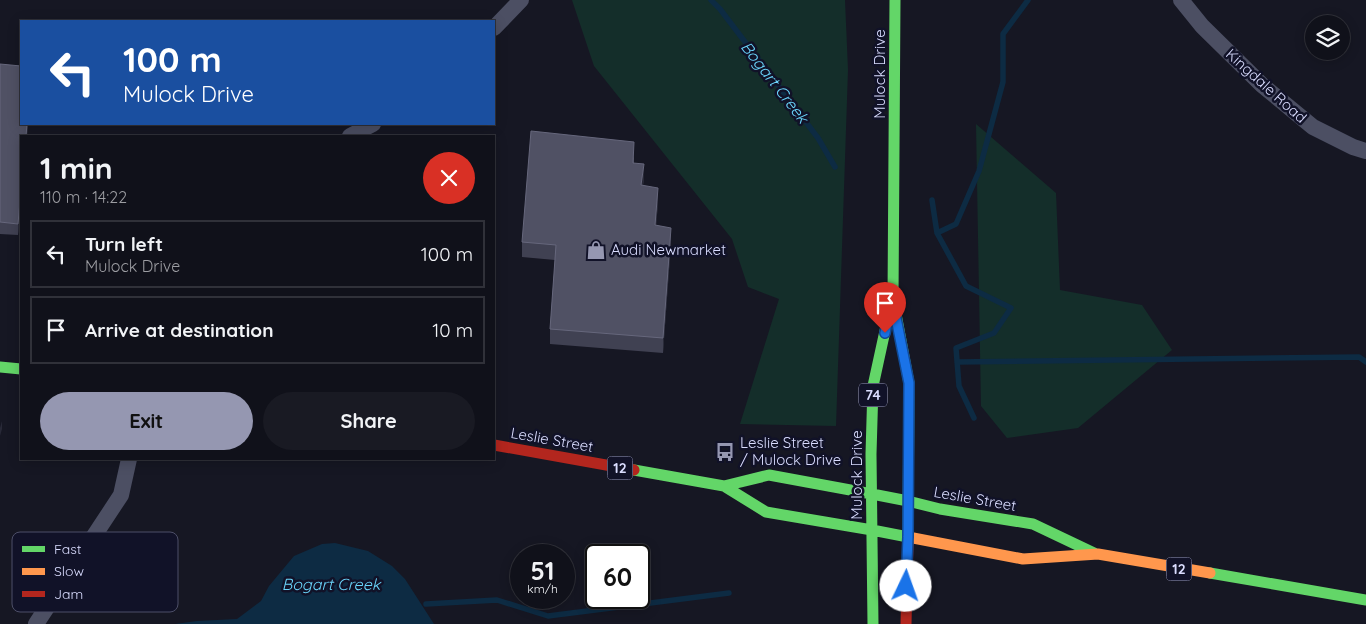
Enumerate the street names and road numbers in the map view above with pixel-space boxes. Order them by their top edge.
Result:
street label: Mulock Drive [870,29,889,119]
street label: Kingdale Road [1222,44,1311,127]
road number: 74 [859,384,887,406]
street label: Leslie Street [509,423,595,456]
street label: Mulock Drive [847,430,866,520]
road number: 12 [608,456,632,479]
street label: Leslie Street [932,482,1018,515]
road number: 12 [1166,558,1192,580]

